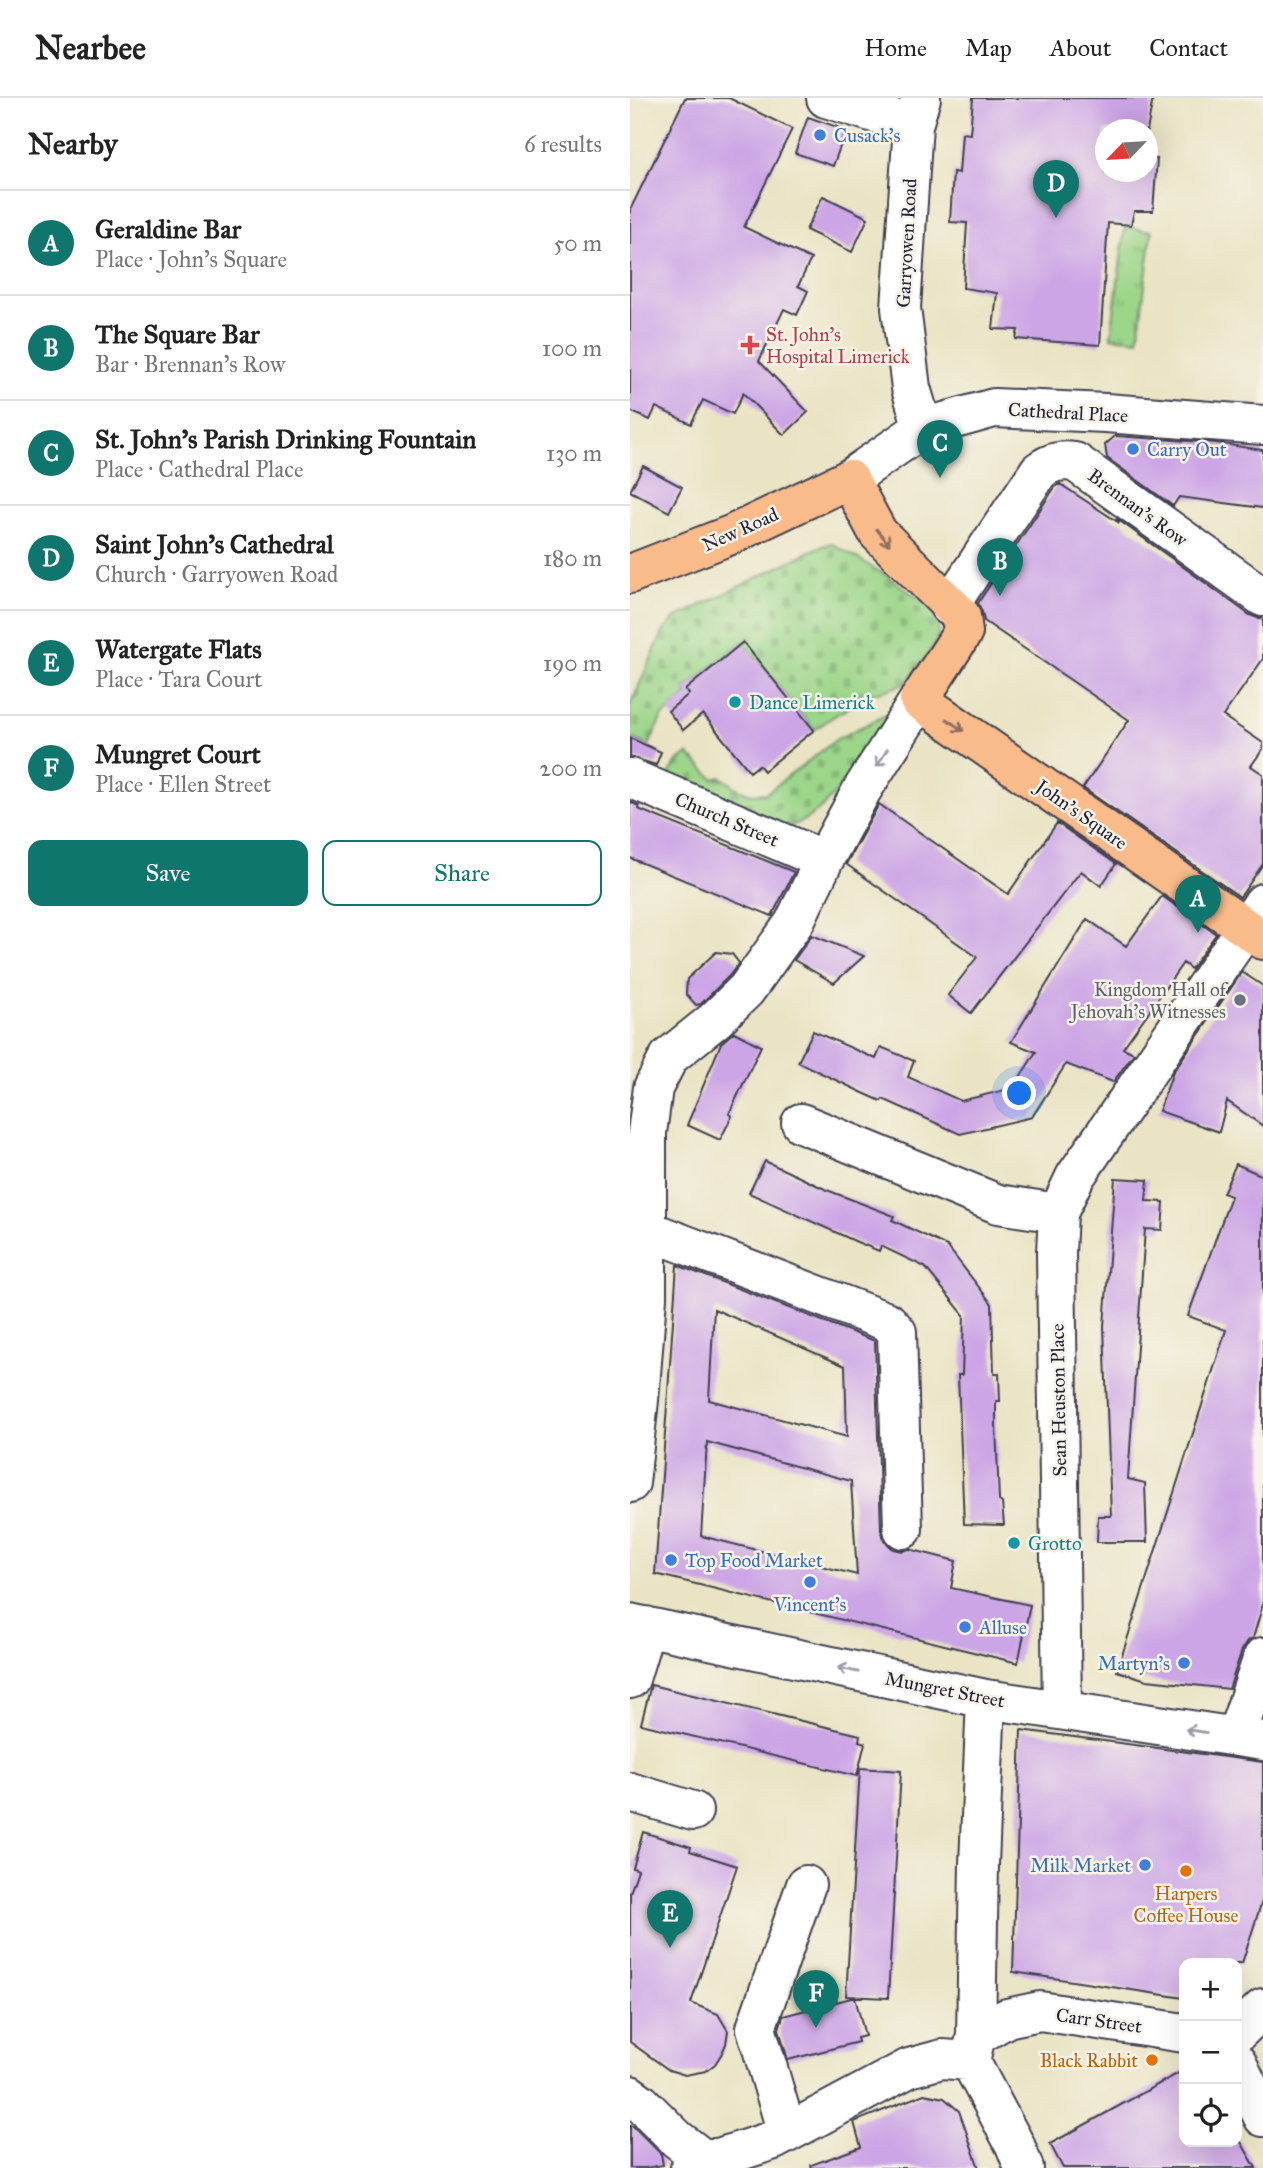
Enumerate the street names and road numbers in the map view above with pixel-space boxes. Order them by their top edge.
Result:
street label: Garryowen Road [892,177,921,308]
street label: Cathedral Place [1007,398,1129,427]
street label: Brennan's Row [1084,464,1192,551]
street label: New Road [699,502,782,556]
street label: John's Square [1029,773,1132,855]
street label: Church Street [671,787,782,852]
street label: Sean Heuston Place [1046,1323,1071,1477]
street label: Mungret Street [883,1667,1007,1713]
street label: Carr Street [1054,2003,1144,2038]

